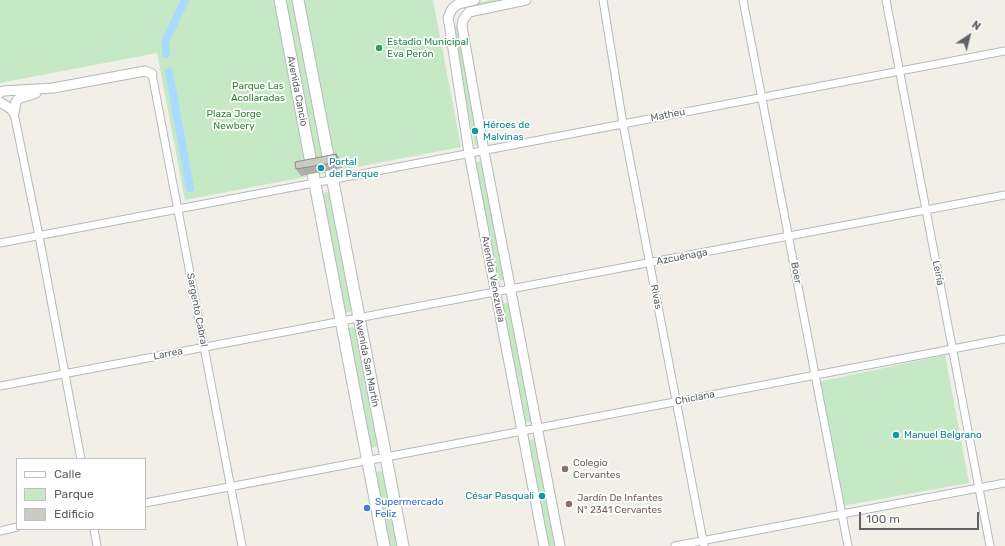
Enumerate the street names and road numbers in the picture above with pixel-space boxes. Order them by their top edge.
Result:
street label: Avenida Cancio [284,55,310,127]
street label: Matheu [650,106,686,124]
street label: Avenida Venezuela [479,235,507,323]
street label: Azcuénaga [655,246,709,268]
street label: Leiría [930,259,946,287]
street label: Boer [788,261,804,285]
street label: Sargento Cabral [184,272,210,348]
street label: Rivas [648,284,664,310]
street label: Avenida San Martín [353,318,381,408]
street label: Larrea [152,345,184,363]
street label: Chiclana [674,388,716,408]

